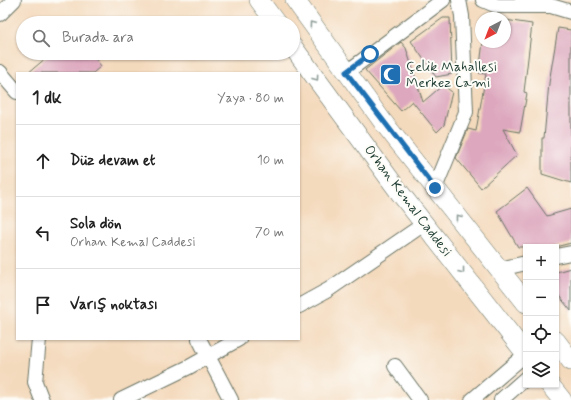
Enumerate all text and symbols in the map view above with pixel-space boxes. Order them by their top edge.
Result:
north arrow [475,12,511,48]
search box [16,16,300,60]
one-way arrow [310,22,317,29]
icon: search [30,27,52,49]
text: Burada ara [62,28,134,48]
route start [361,45,379,63]
place label: Çelik Mahallesi Merkez Cami [406,58,497,92]
mosque icon: Çelik Mahallesi Merkez Cami [377,62,403,88]
one-way arrow [311,74,319,81]
text: 1 dk [32,87,62,109]
text: Yaya · 80 m [217,90,284,107]
street label: Orhan Kemal Caddesi [360,141,456,261]
icon: ahead [32,150,54,172]
text: Düz devam et [70,151,155,171]
text: 10 m [257,152,284,169]
route end [426,179,444,197]
text: Sola dön [70,214,122,234]
one-way arrow [456,215,463,222]
icon: left [32,222,54,244]
text: 70 m [255,224,284,241]
text: Orhan Kemal Caddesi [70,234,196,251]
map controls [523,244,559,388]
button: + [523,244,559,280]
one-way arrow [457,267,464,274]
button: − [523,280,559,316]
icon: arrive [32,294,54,316]
text: Varış noktası [70,295,158,315]
button: locate [523,316,559,352]
button: layers [523,352,559,388]

